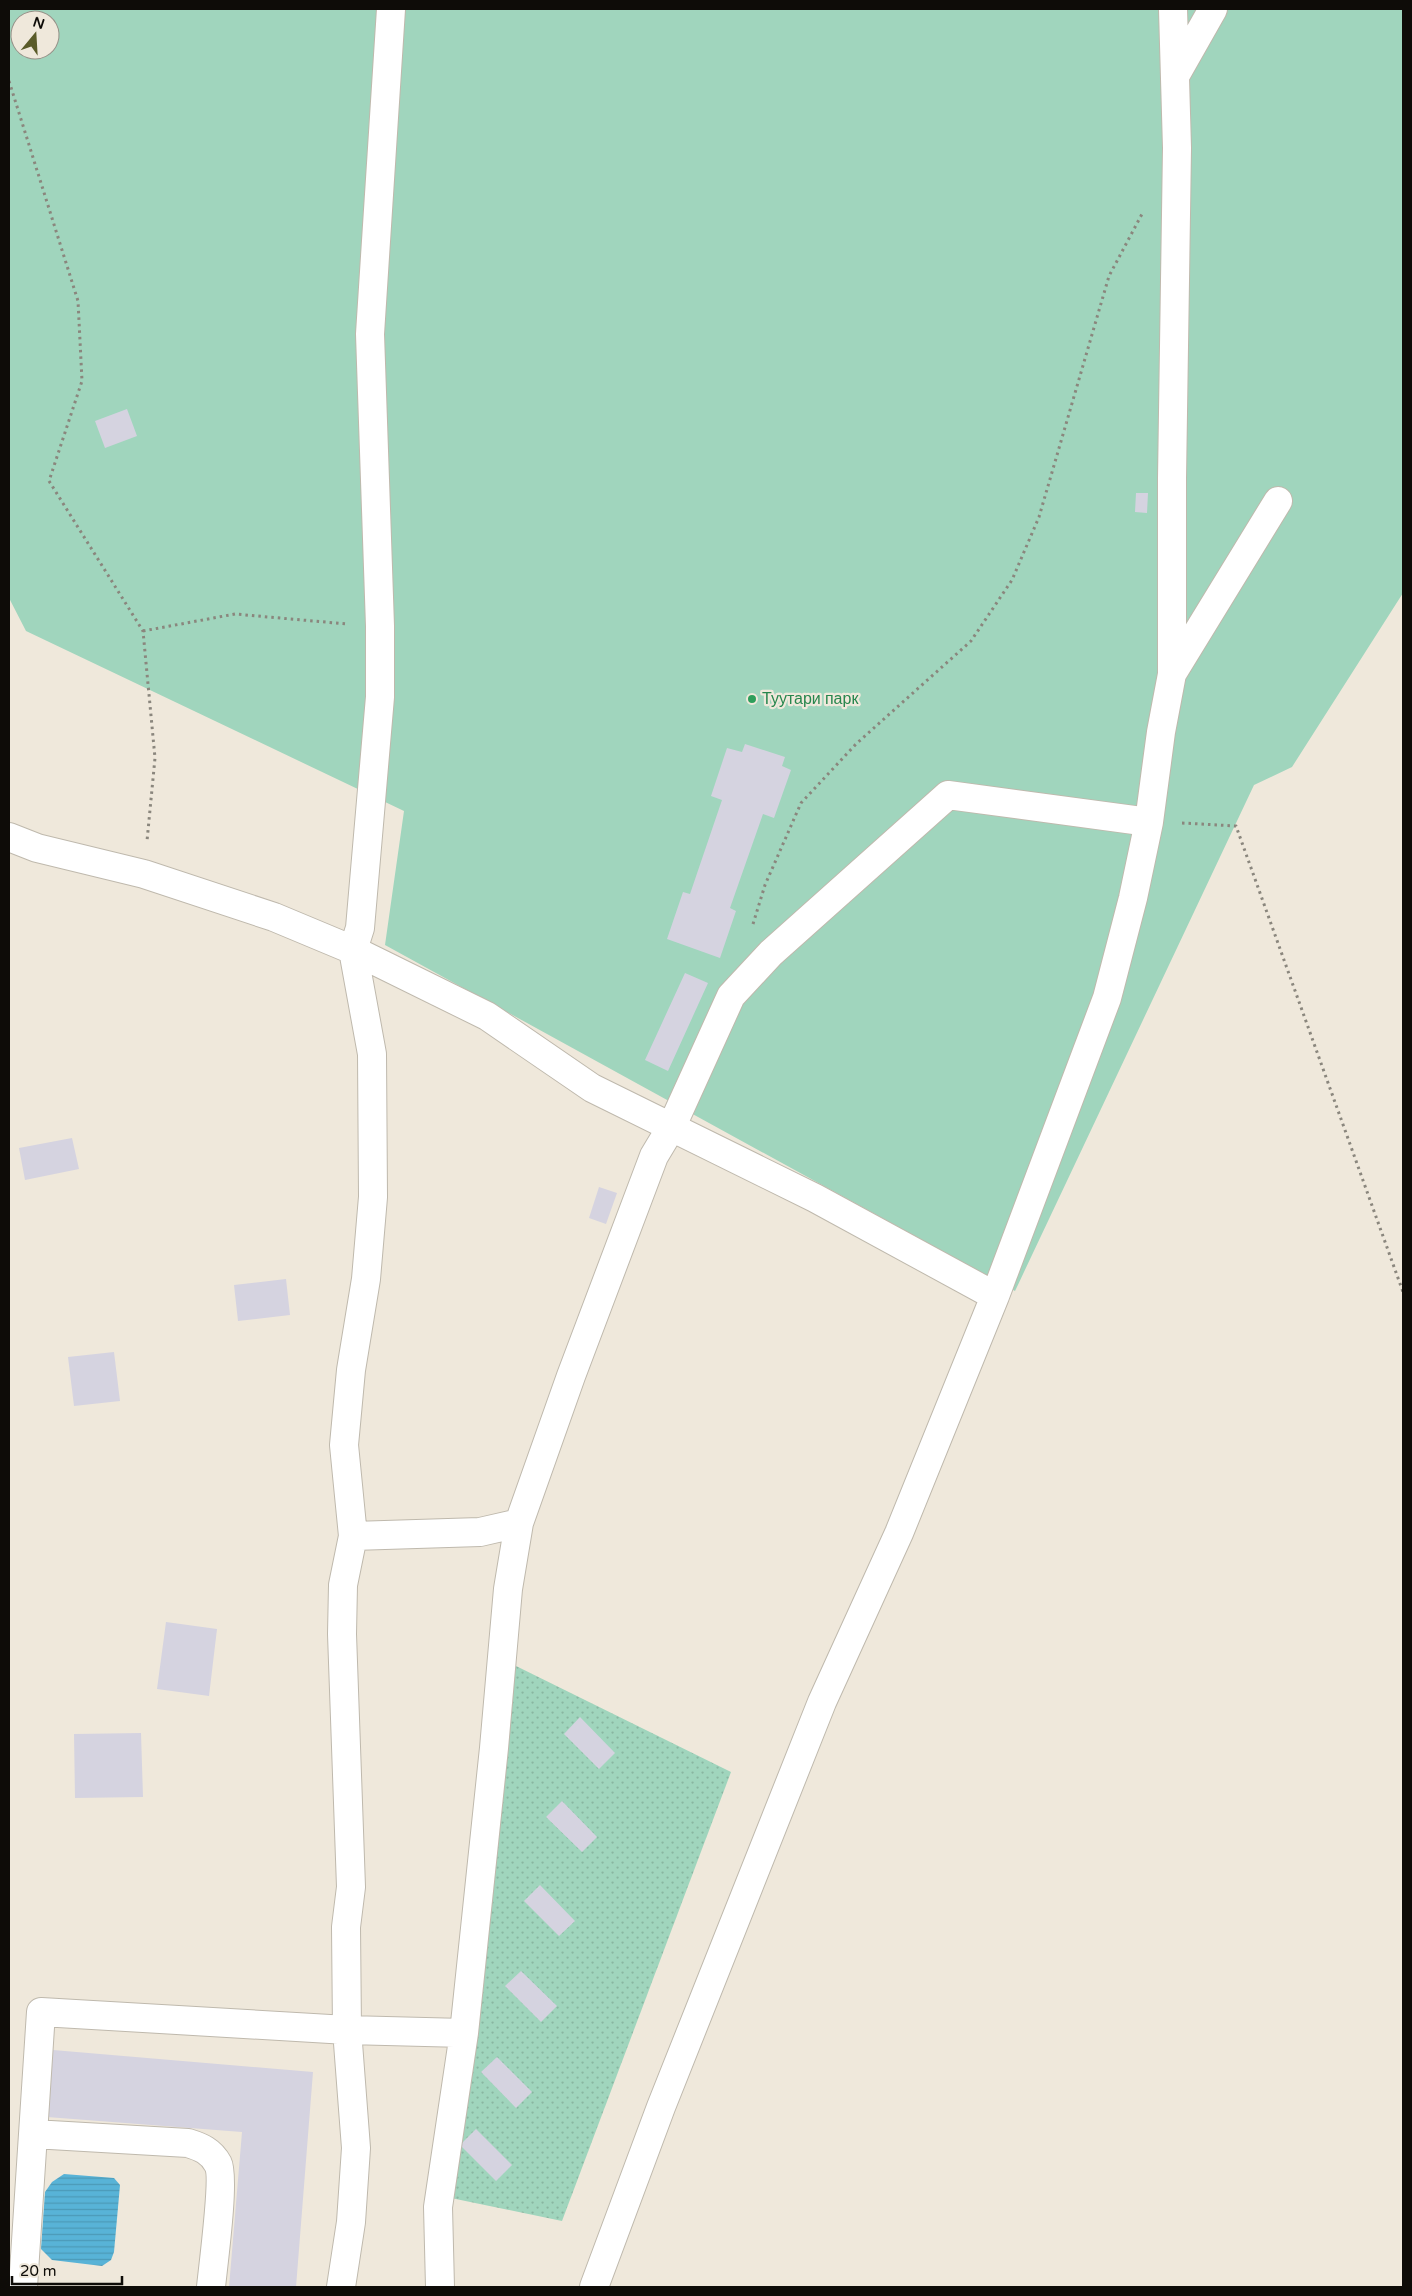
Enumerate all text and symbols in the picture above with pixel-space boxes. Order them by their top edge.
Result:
north arrow [10,10,60,60]
text: N [31,13,47,33]
place label: Туутари парк [762,689,859,709]
marker: Туутари парк [746,693,758,705]
scale bar [12,2254,122,2286]
text: 20 m [20,2262,57,2280]

